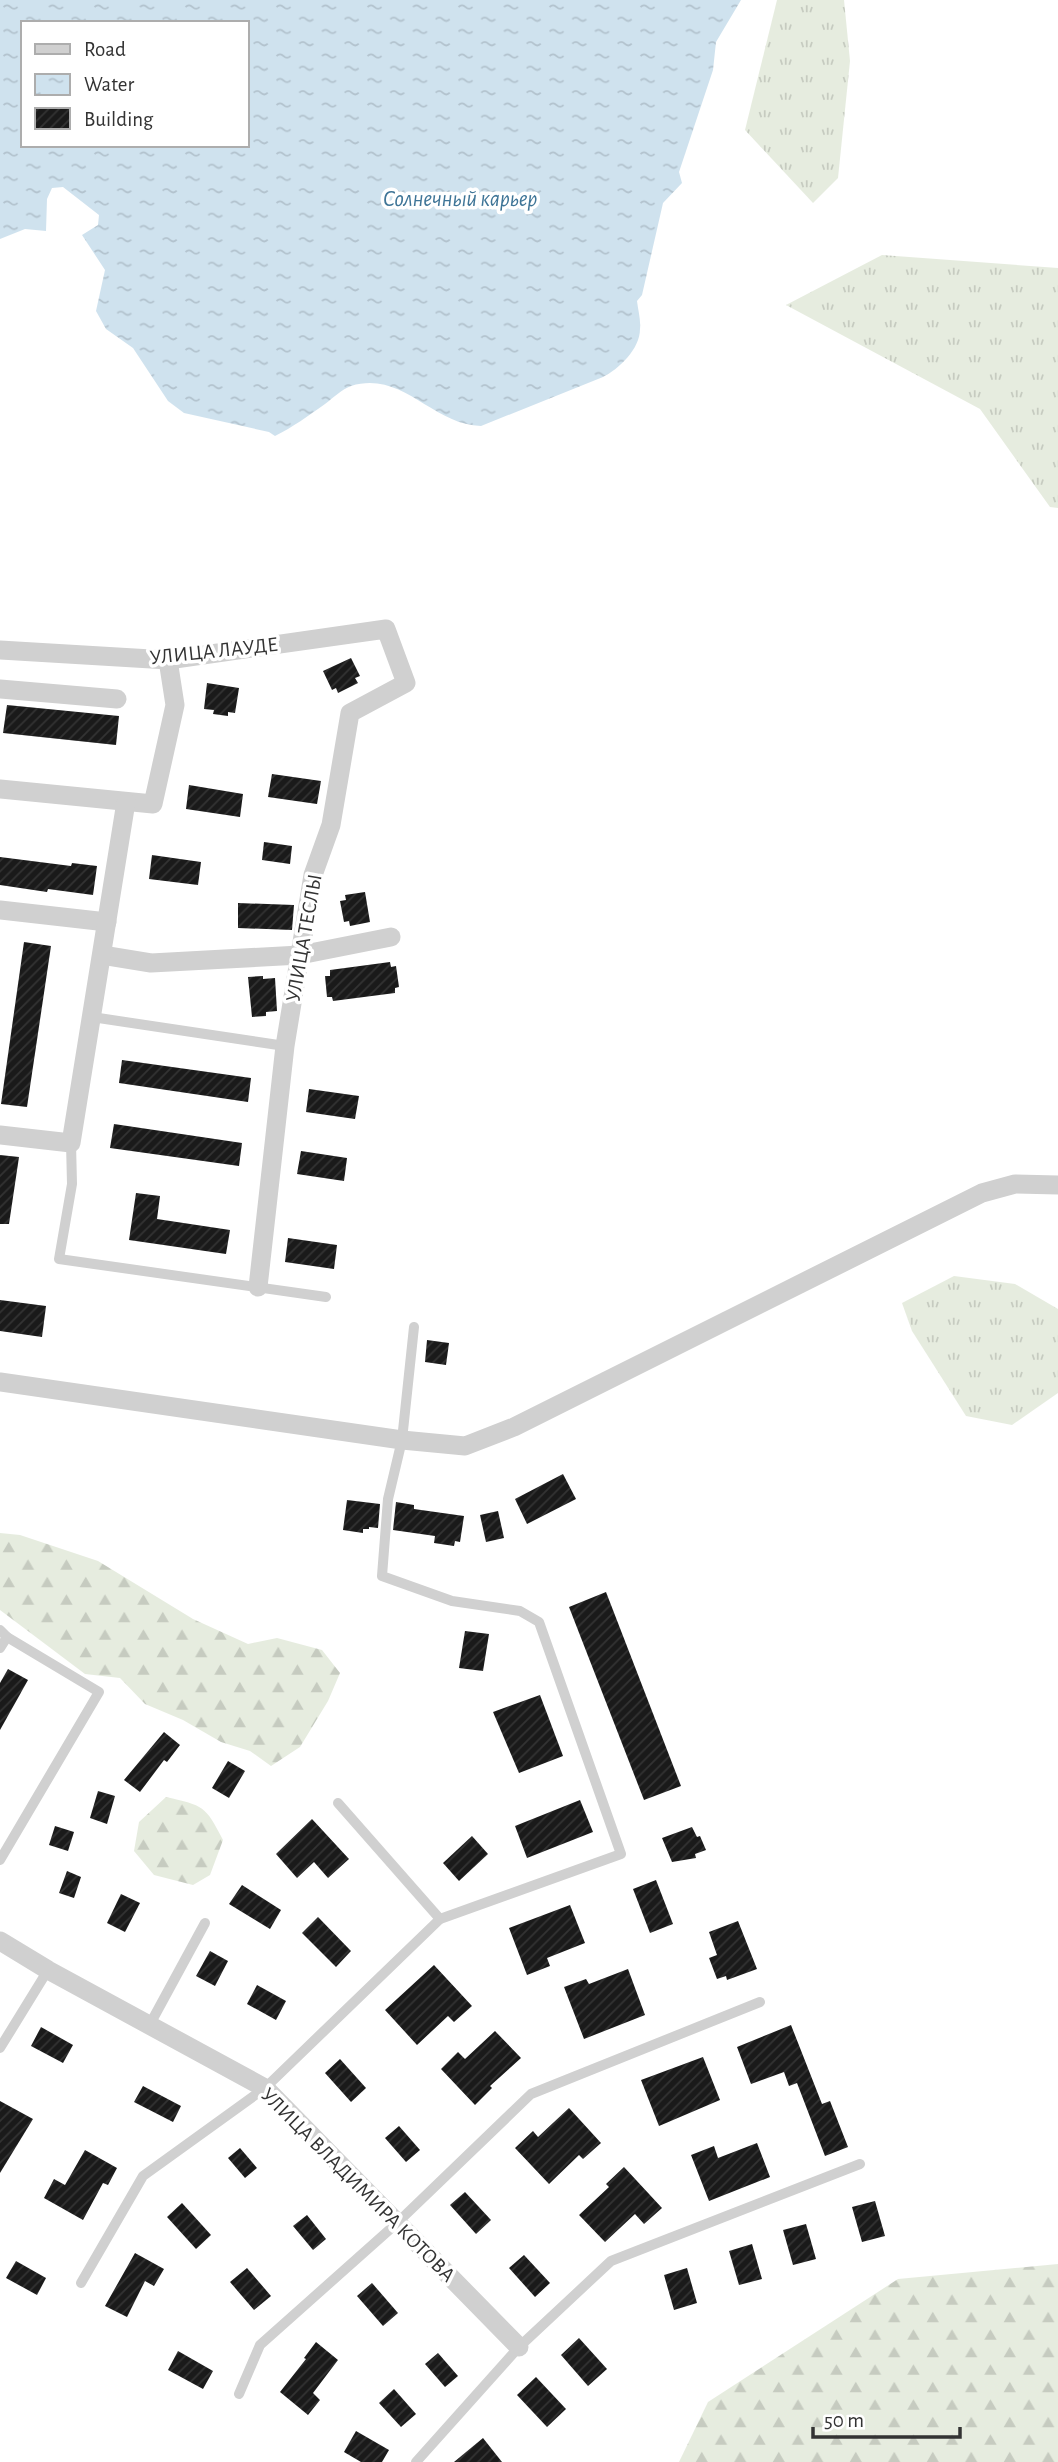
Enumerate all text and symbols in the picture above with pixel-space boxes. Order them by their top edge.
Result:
legend [21,21,248,147]
text: Road [84,39,126,60]
text: Water [84,74,134,95]
text: Building [84,109,154,130]
water label: Солнечный карьер [383,188,537,211]
street label: УЛИЦА ЛАУДЕ [149,634,279,668]
street label: УЛИЦА ТЕСЛЫ [282,872,326,1004]
street label: УЛИЦА ВЛАДИМИРА КОТОВА [257,2084,459,2286]
scale bar [813,2396,960,2440]
text: 50 m [824,2410,864,2431]

